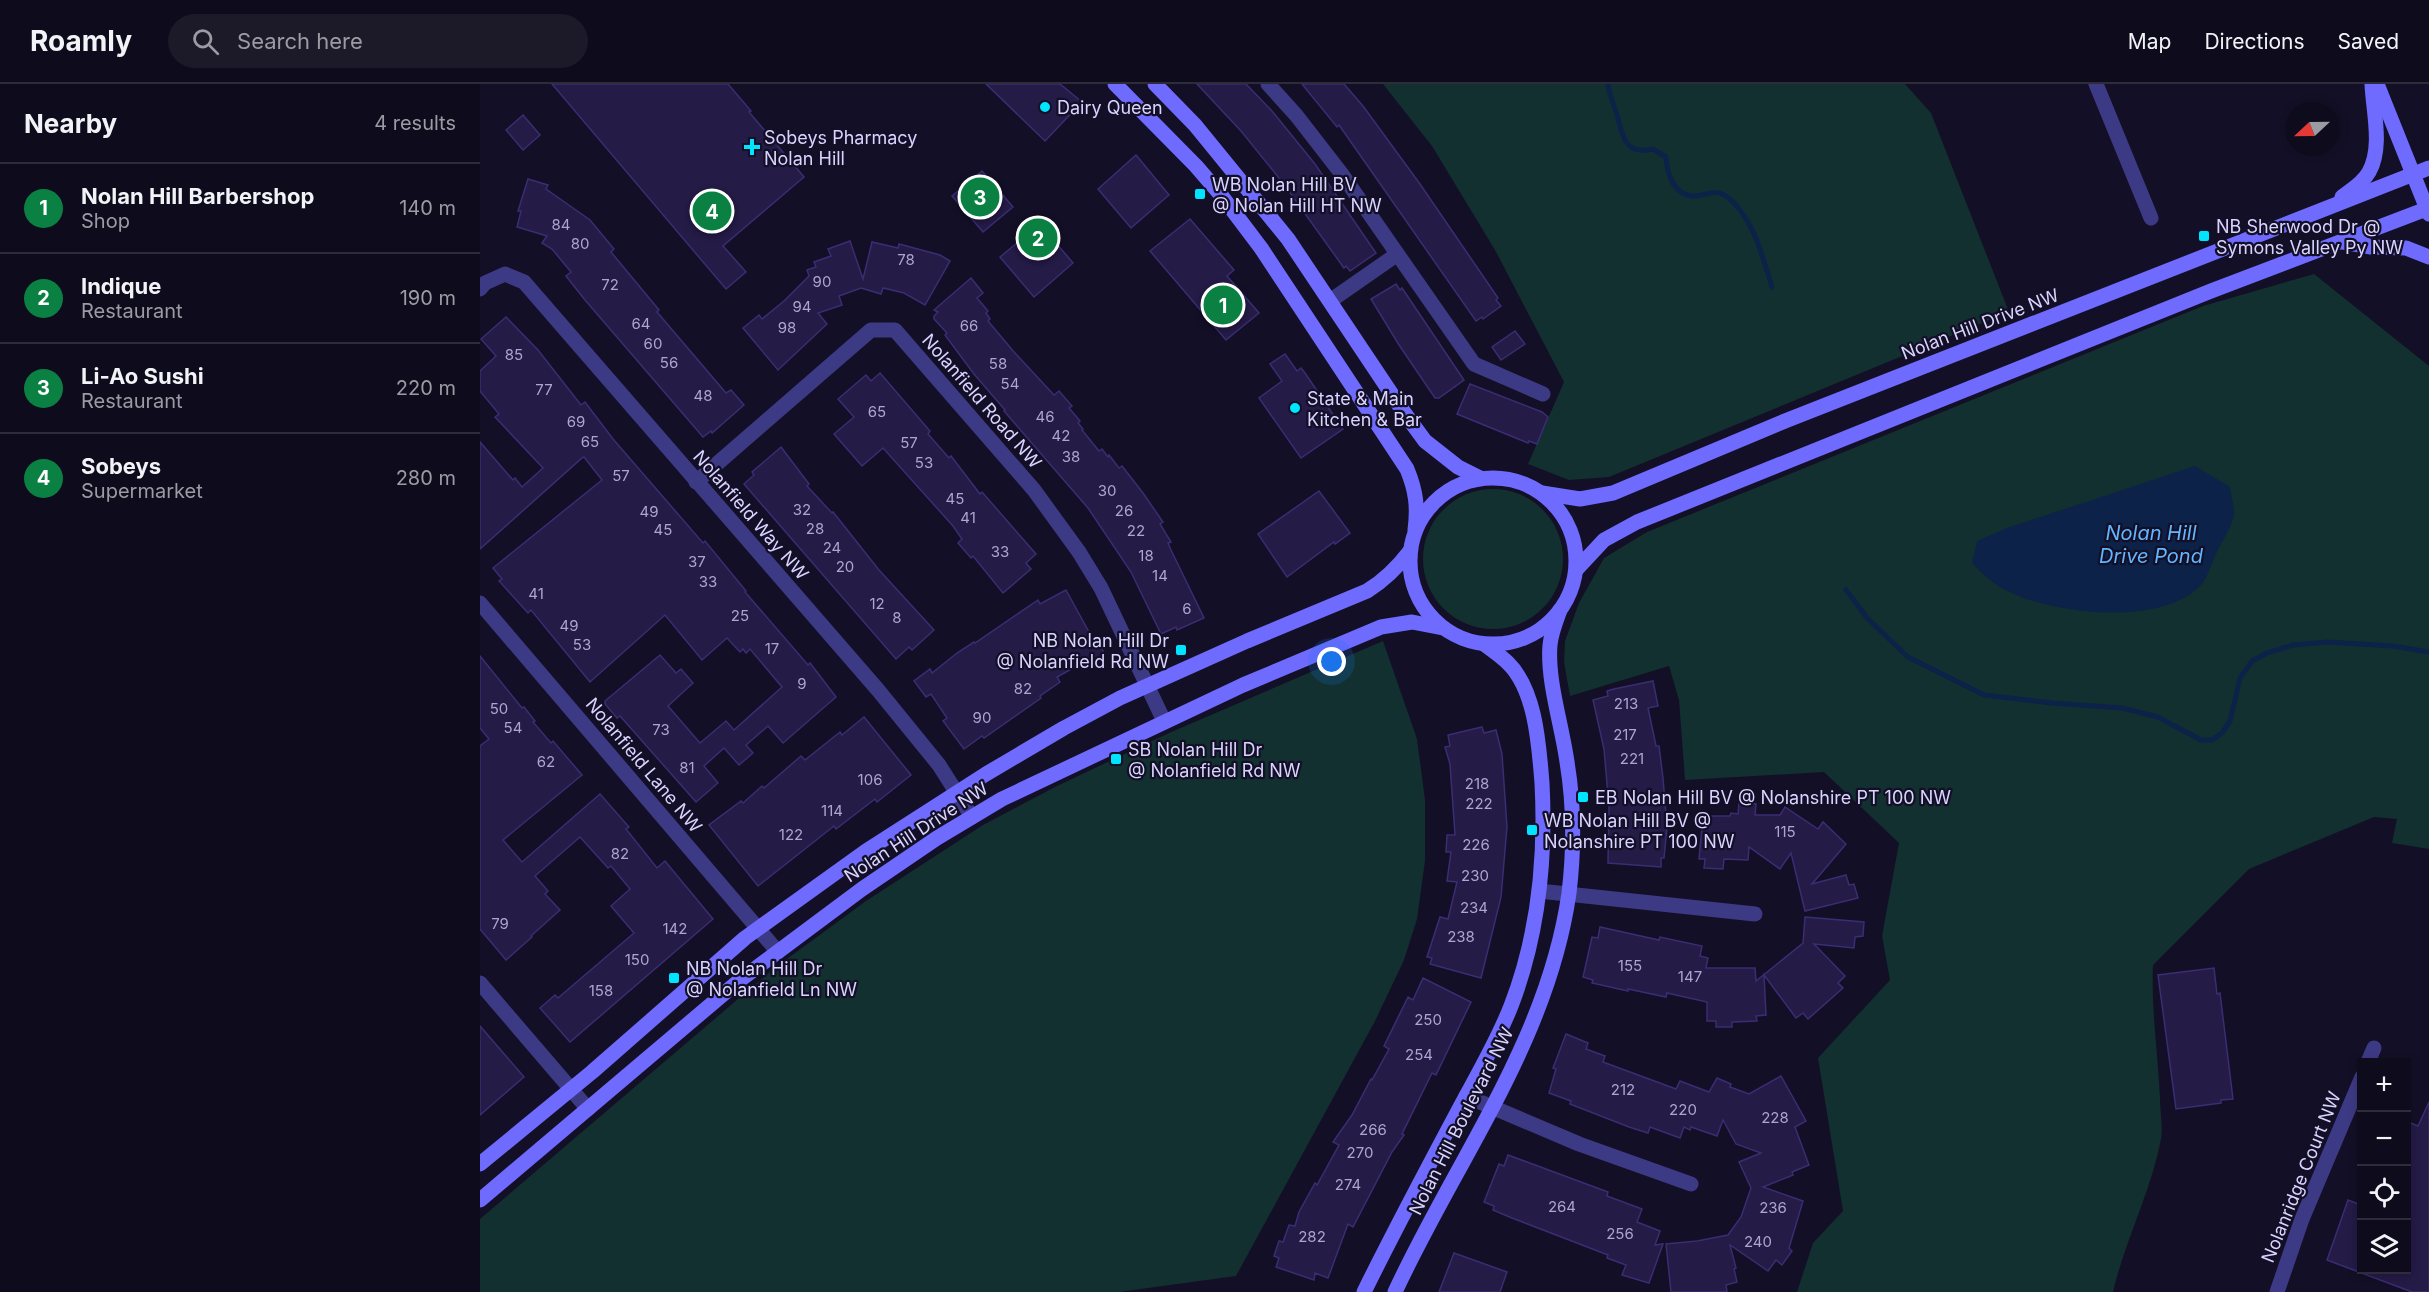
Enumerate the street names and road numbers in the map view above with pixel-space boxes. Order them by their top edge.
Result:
street label: Nolan Hill Drive NW [1898,284,2062,364]
street label: Nolanfield Road NW [918,330,1046,473]
street label: Nolanfield Way NW [689,446,813,584]
street label: Nolanfield Lane NW [582,693,707,837]
street label: Nolan Hill Drive NW [840,778,992,886]
street label: Nolan Hill Boulevard NW [1404,1023,1518,1218]
street label: Nolanridge Court NW [2257,1088,2345,1265]

